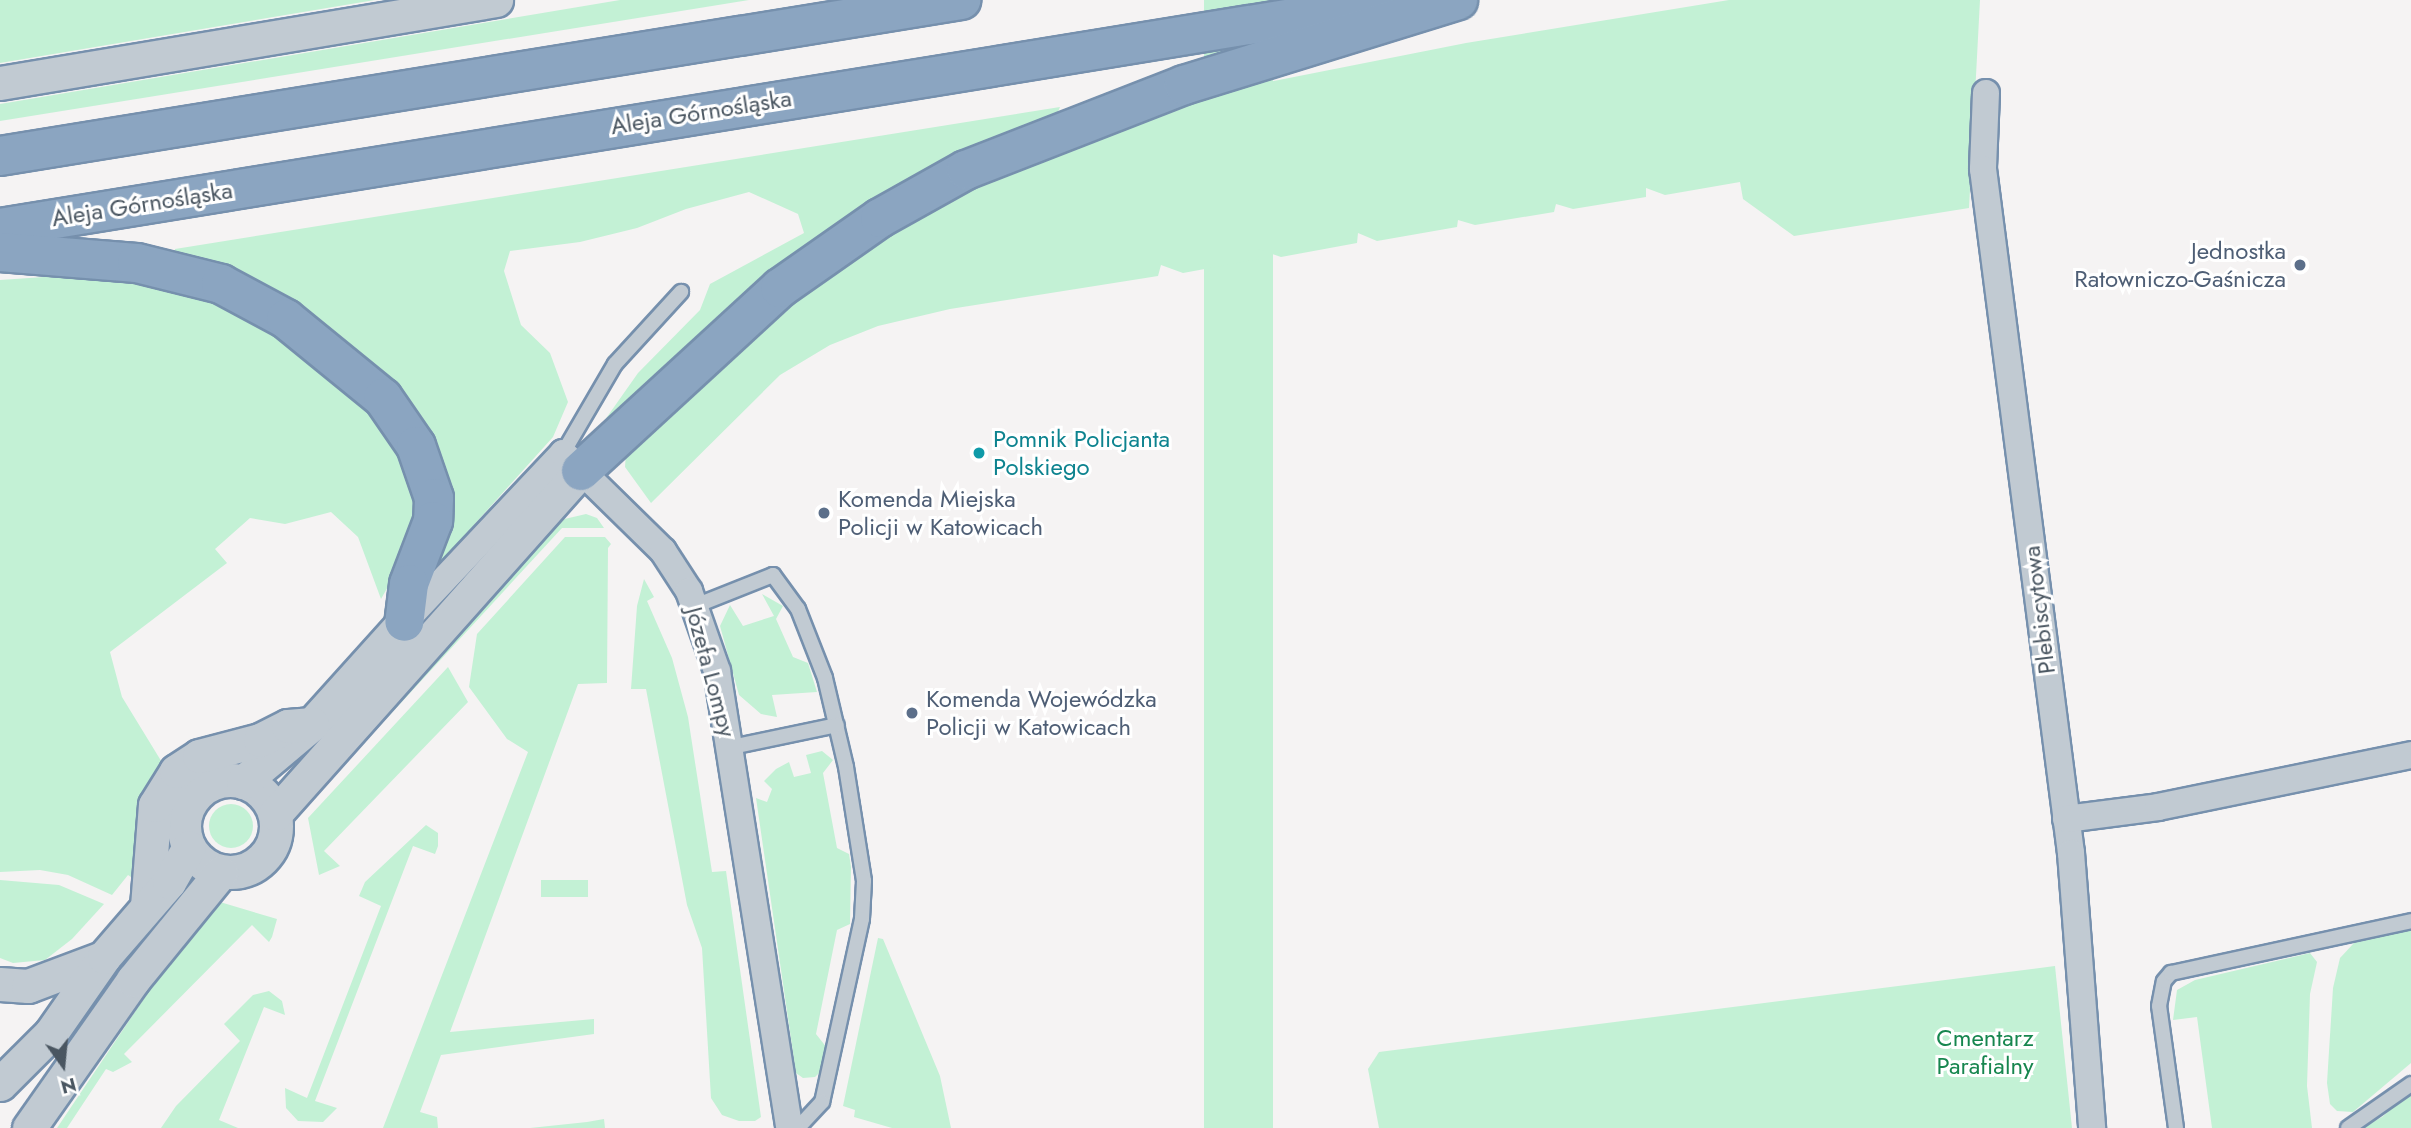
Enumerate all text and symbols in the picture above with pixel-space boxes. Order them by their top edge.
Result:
street label: Aleja Górnośląska [609,83,793,141]
street label: Aleja Górnośląska [50,175,234,233]
place label: Jednostka Ratowniczo-Gaśnicza [2074,237,2286,293]
marker: Jednostka Ratowniczo-Gaśnicza [2292,257,2308,273]
place label: Pomnik Policjanta Polskiego [993,425,1170,481]
marker: Pomnik Policjanta Polskiego [971,445,987,461]
place label: Komenda Miejska Policji w Katowicach [838,485,1043,541]
marker: Komenda Miejska Policji w Katowicach [816,505,832,521]
street label: Plebiscytowa [2017,544,2061,676]
street label: Józefa Lompy [680,604,742,740]
place label: Komenda Wojewódzka Policji w Katowicach [926,685,1157,741]
marker: Komenda Wojewódzka Policji w Katowicach [904,705,920,721]
park label: Cmentarz Parafialny [1936,1024,2034,1080]
north arrow [28,1030,98,1100]
text: N [58,1071,79,1101]

